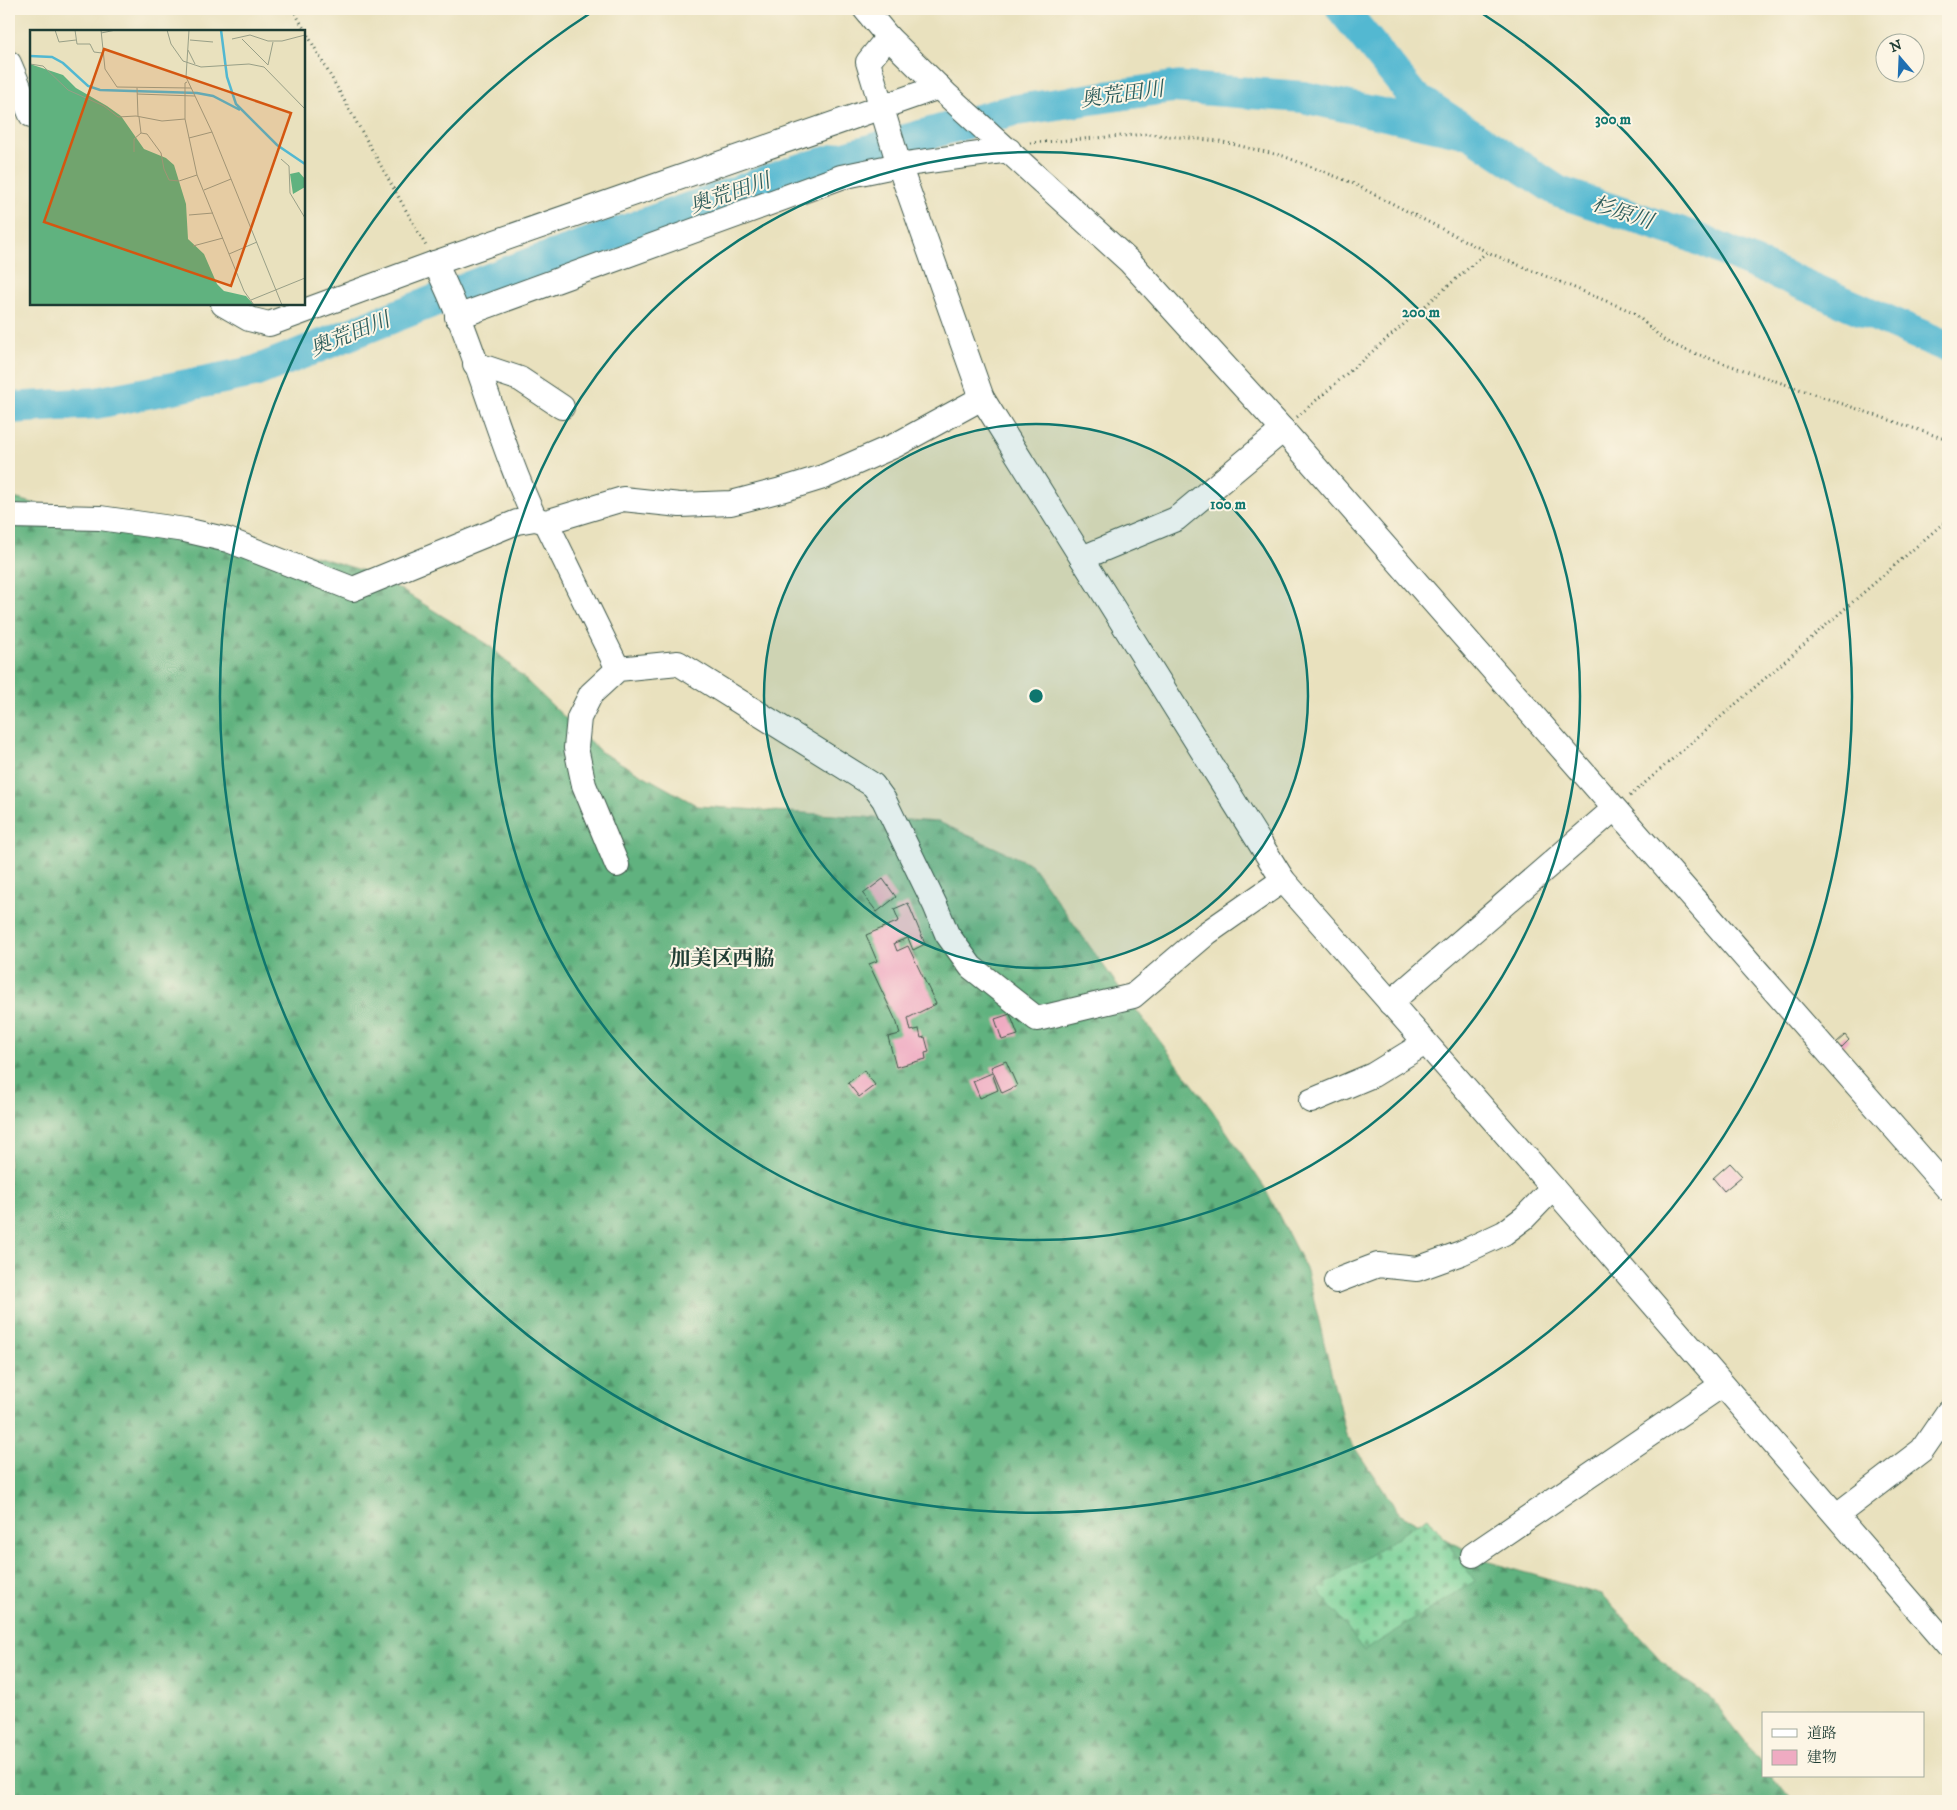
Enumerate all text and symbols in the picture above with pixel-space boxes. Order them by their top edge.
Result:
inset map [30,30,305,305]
north arrow [1874,32,1924,82]
text: N [1888,36,1905,57]
water label: 奥荒田川 [1079,76,1167,114]
text: 300 m [1595,110,1632,129]
water label: 奥荒田川 [686,167,776,220]
water label: 杉原川 [1588,191,1658,236]
text: 200 m [1402,303,1441,322]
water label: 奥荒田川 [306,306,396,363]
text: 100 m [1210,495,1247,514]
centre of rings [1027,687,1045,705]
district label: 加美区西脇 [670,946,775,972]
legend [1762,1712,1924,1778]
text: 道路 [1807,1724,1837,1743]
text: 建物 [1807,1748,1837,1767]

